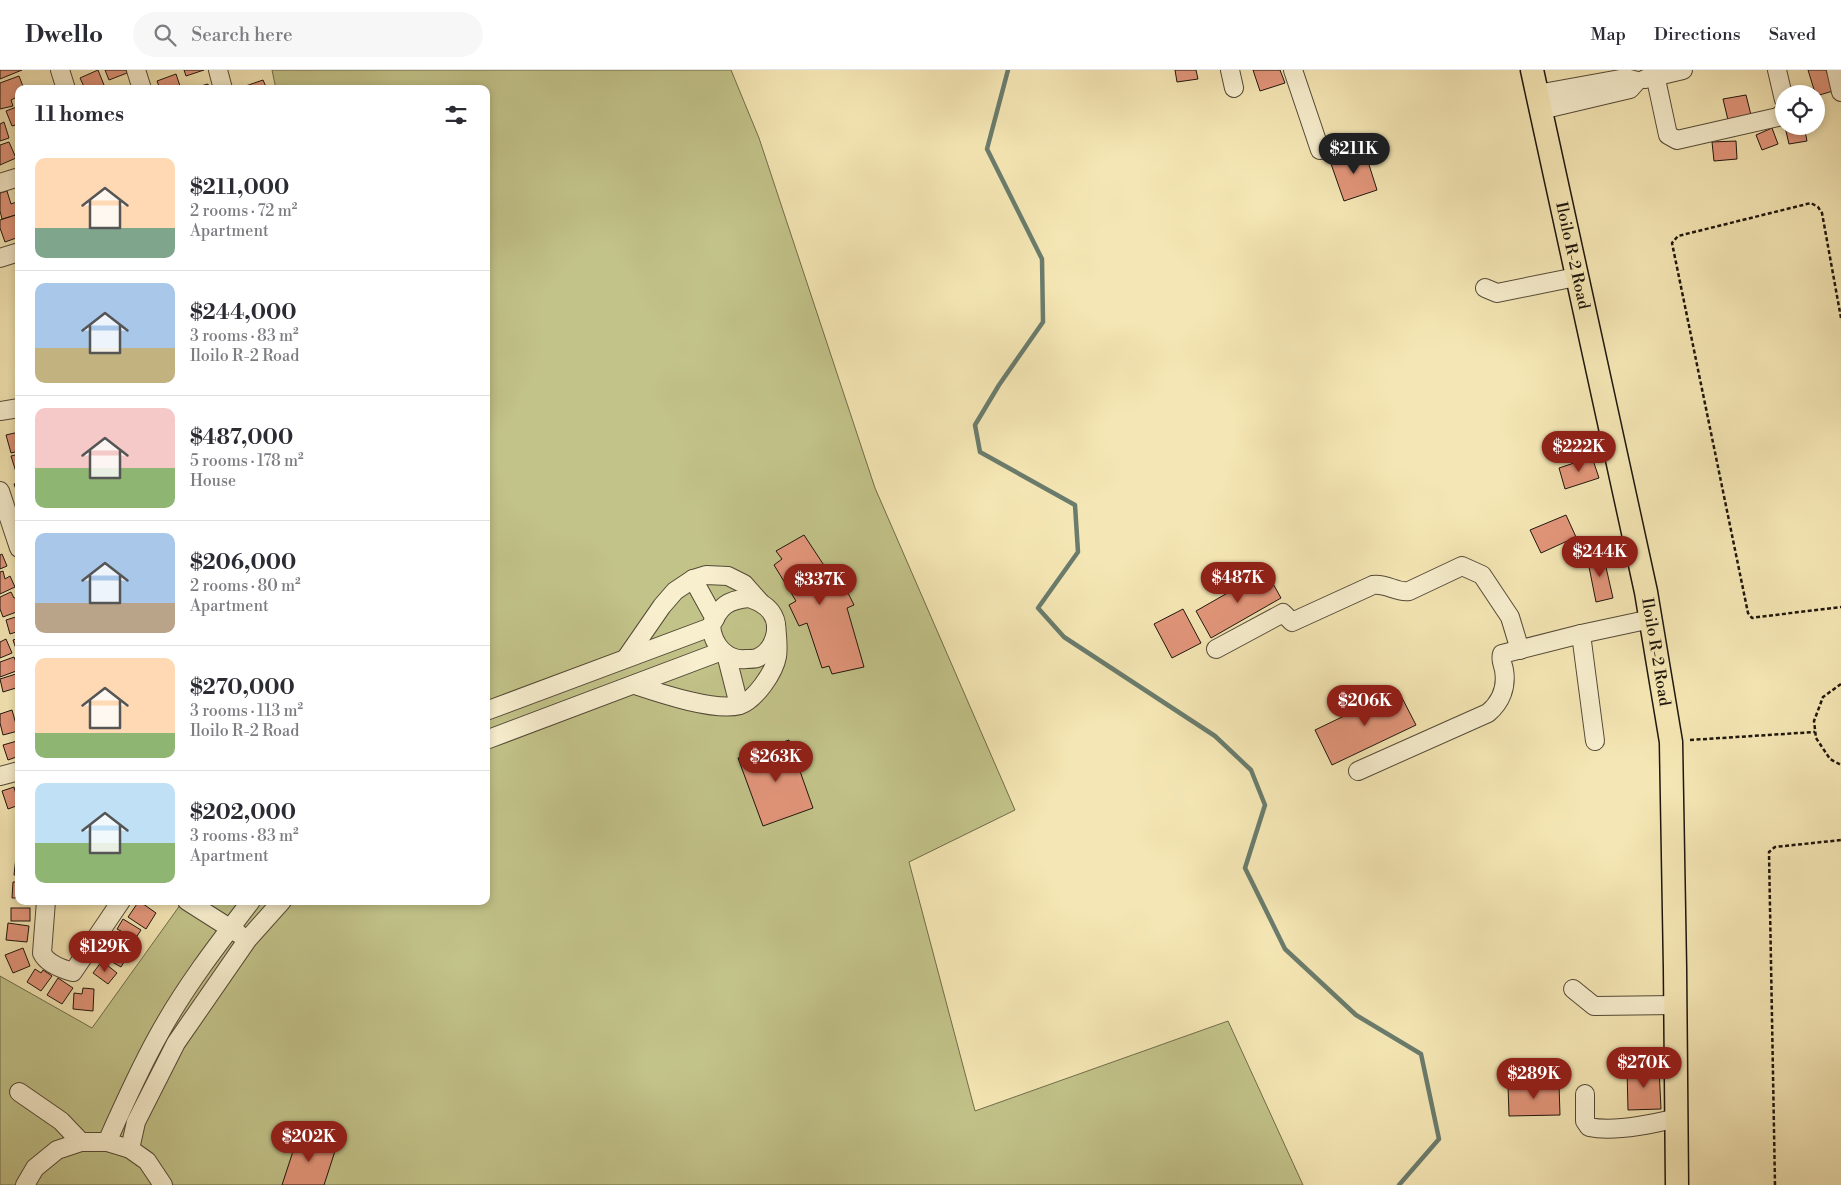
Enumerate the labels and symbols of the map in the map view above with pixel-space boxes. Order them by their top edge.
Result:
pin: $211K [1319,132,1389,175]
street label: Iloilo R-2 Road [1551,200,1594,311]
pin: $222K [1544,430,1614,473]
pin: $244K [1565,536,1635,578]
pin: $487K [1203,562,1273,604]
pin: $337K [785,564,855,606]
street label: Iloilo R-2 Road [1637,596,1675,707]
pin: $206K [1330,684,1400,727]
pin: $263K [741,740,811,783]
pin: $129K [70,930,140,973]
pin: $270K [1609,1046,1679,1089]
pin: $289K [1499,1058,1569,1100]
pin: $202K [274,1120,344,1163]

